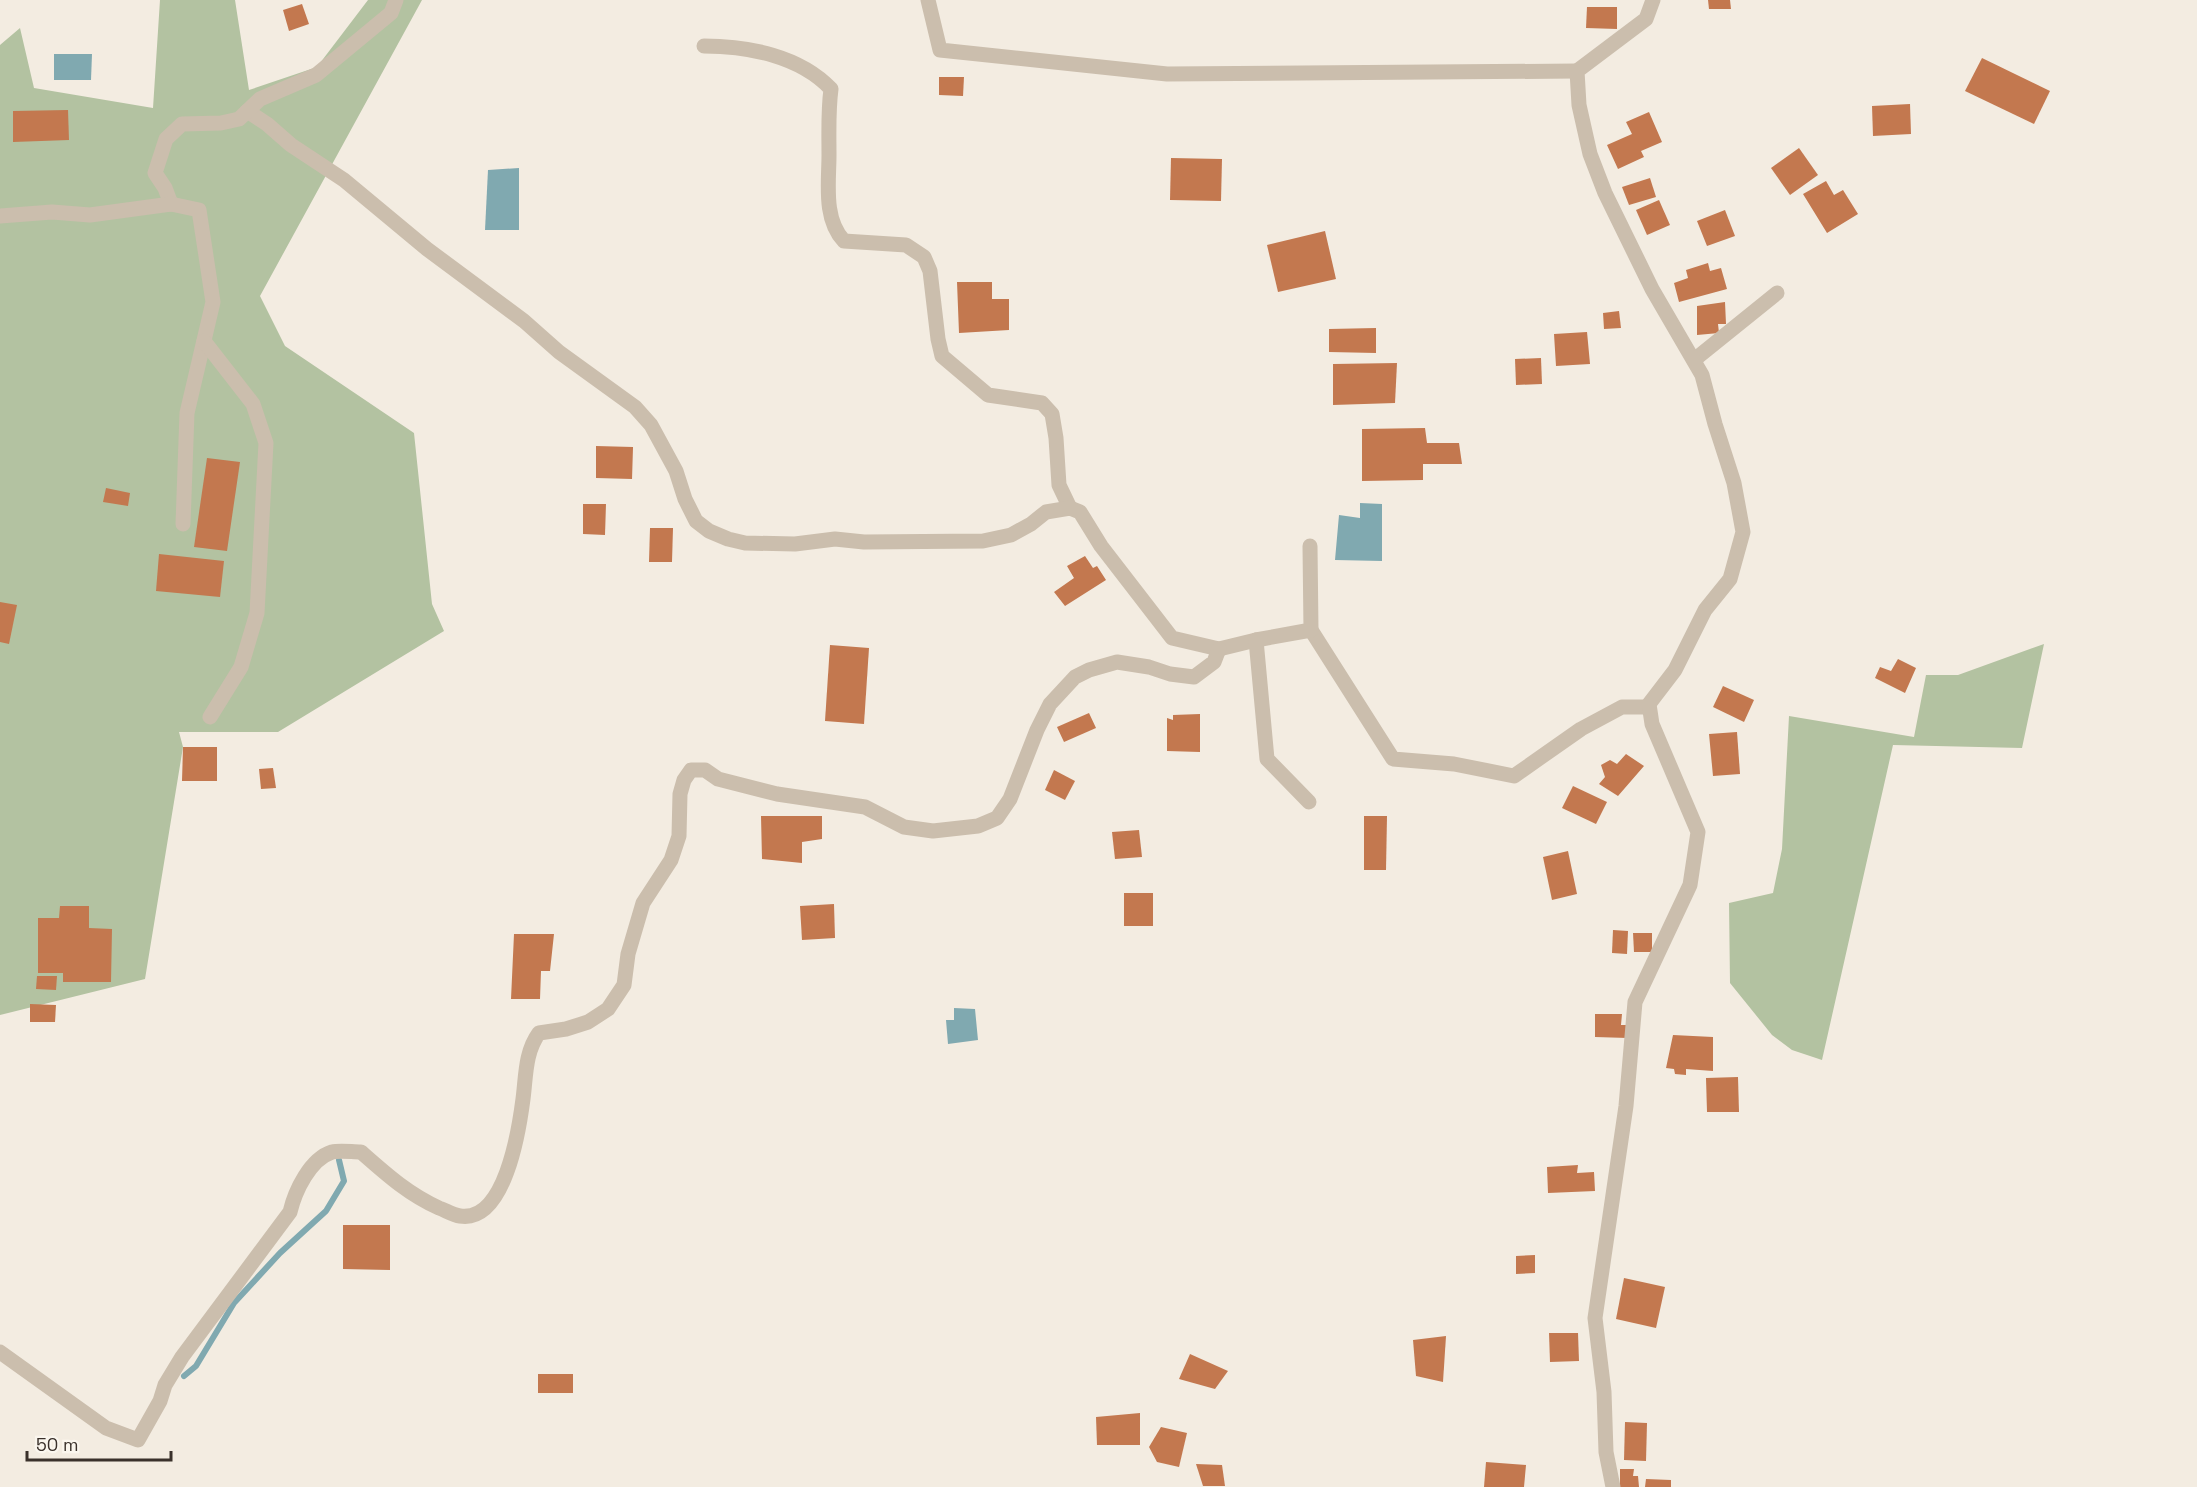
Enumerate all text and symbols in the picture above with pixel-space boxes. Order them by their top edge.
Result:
scale bar [27,1424,171,1462]
text: 50 m [36,1433,78,1456]

